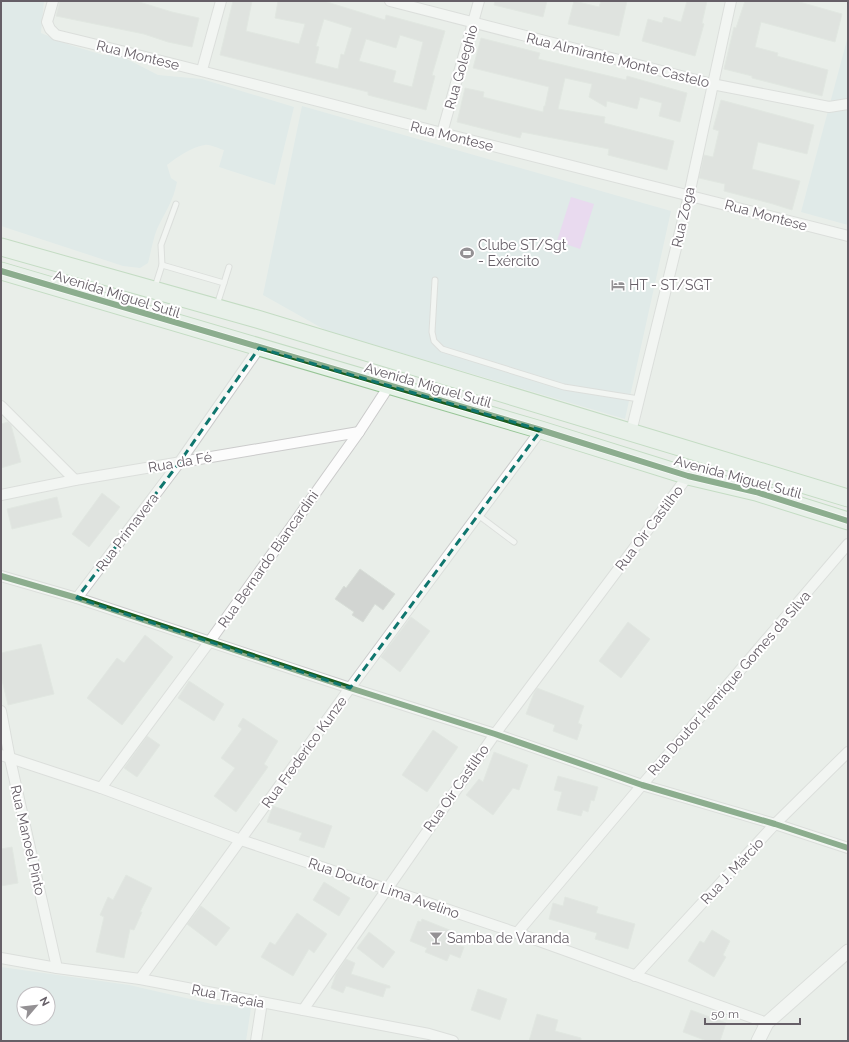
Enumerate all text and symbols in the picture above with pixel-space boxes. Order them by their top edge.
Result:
street label: Rua Goleghio [441,23,481,111]
street label: Rua Almirante Monte Castelo [525,29,711,91]
street label: Rua Montese [95,37,181,73]
street label: Rua Montese [409,118,495,154]
street label: Rua Zoga [668,185,698,249]
street label: Rua Montese [723,196,809,234]
place label: Clube ST/Sgt - Exército [478,237,567,269]
sports icon: Clube ST/Sgt - Exército [459,245,475,261]
street label: Avenida Miguel Sutil [52,267,182,321]
hotel icon: HT - ST/SGT [610,277,626,293]
place label: HT - ST/SGT [629,277,712,293]
street label: Avenida Miguel Sutil [363,359,494,411]
street label: Rua da Fé [147,449,213,475]
street label: Avenida Miguel Sutil [672,452,804,502]
street label: Rua Oir Castilho [612,482,686,574]
street label: Rua Bernardo Biancardini [215,488,321,630]
street label: Rua Primavera [92,490,162,574]
street label: Rua Doutor Henrique Gomes da Silva [644,587,814,779]
street label: Rua Frederico Kunze [258,693,350,811]
street label: Rua Oir Castilho [420,742,492,834]
street label: Rua Manoel Pinto [8,783,48,897]
street label: Rua J. Márcio [697,835,767,907]
street label: Rua Doutor Lima Avelino [306,855,462,921]
bar icon: Samba de Varanda [428,930,444,946]
place label: Samba de Varanda [447,930,569,946]
street label: Rua Traçaia [190,981,266,1011]
north arrow [16,986,56,1026]
text: N [37,995,52,1008]
scale bar [705,1000,800,1026]
text: 50 m [711,1007,739,1021]

